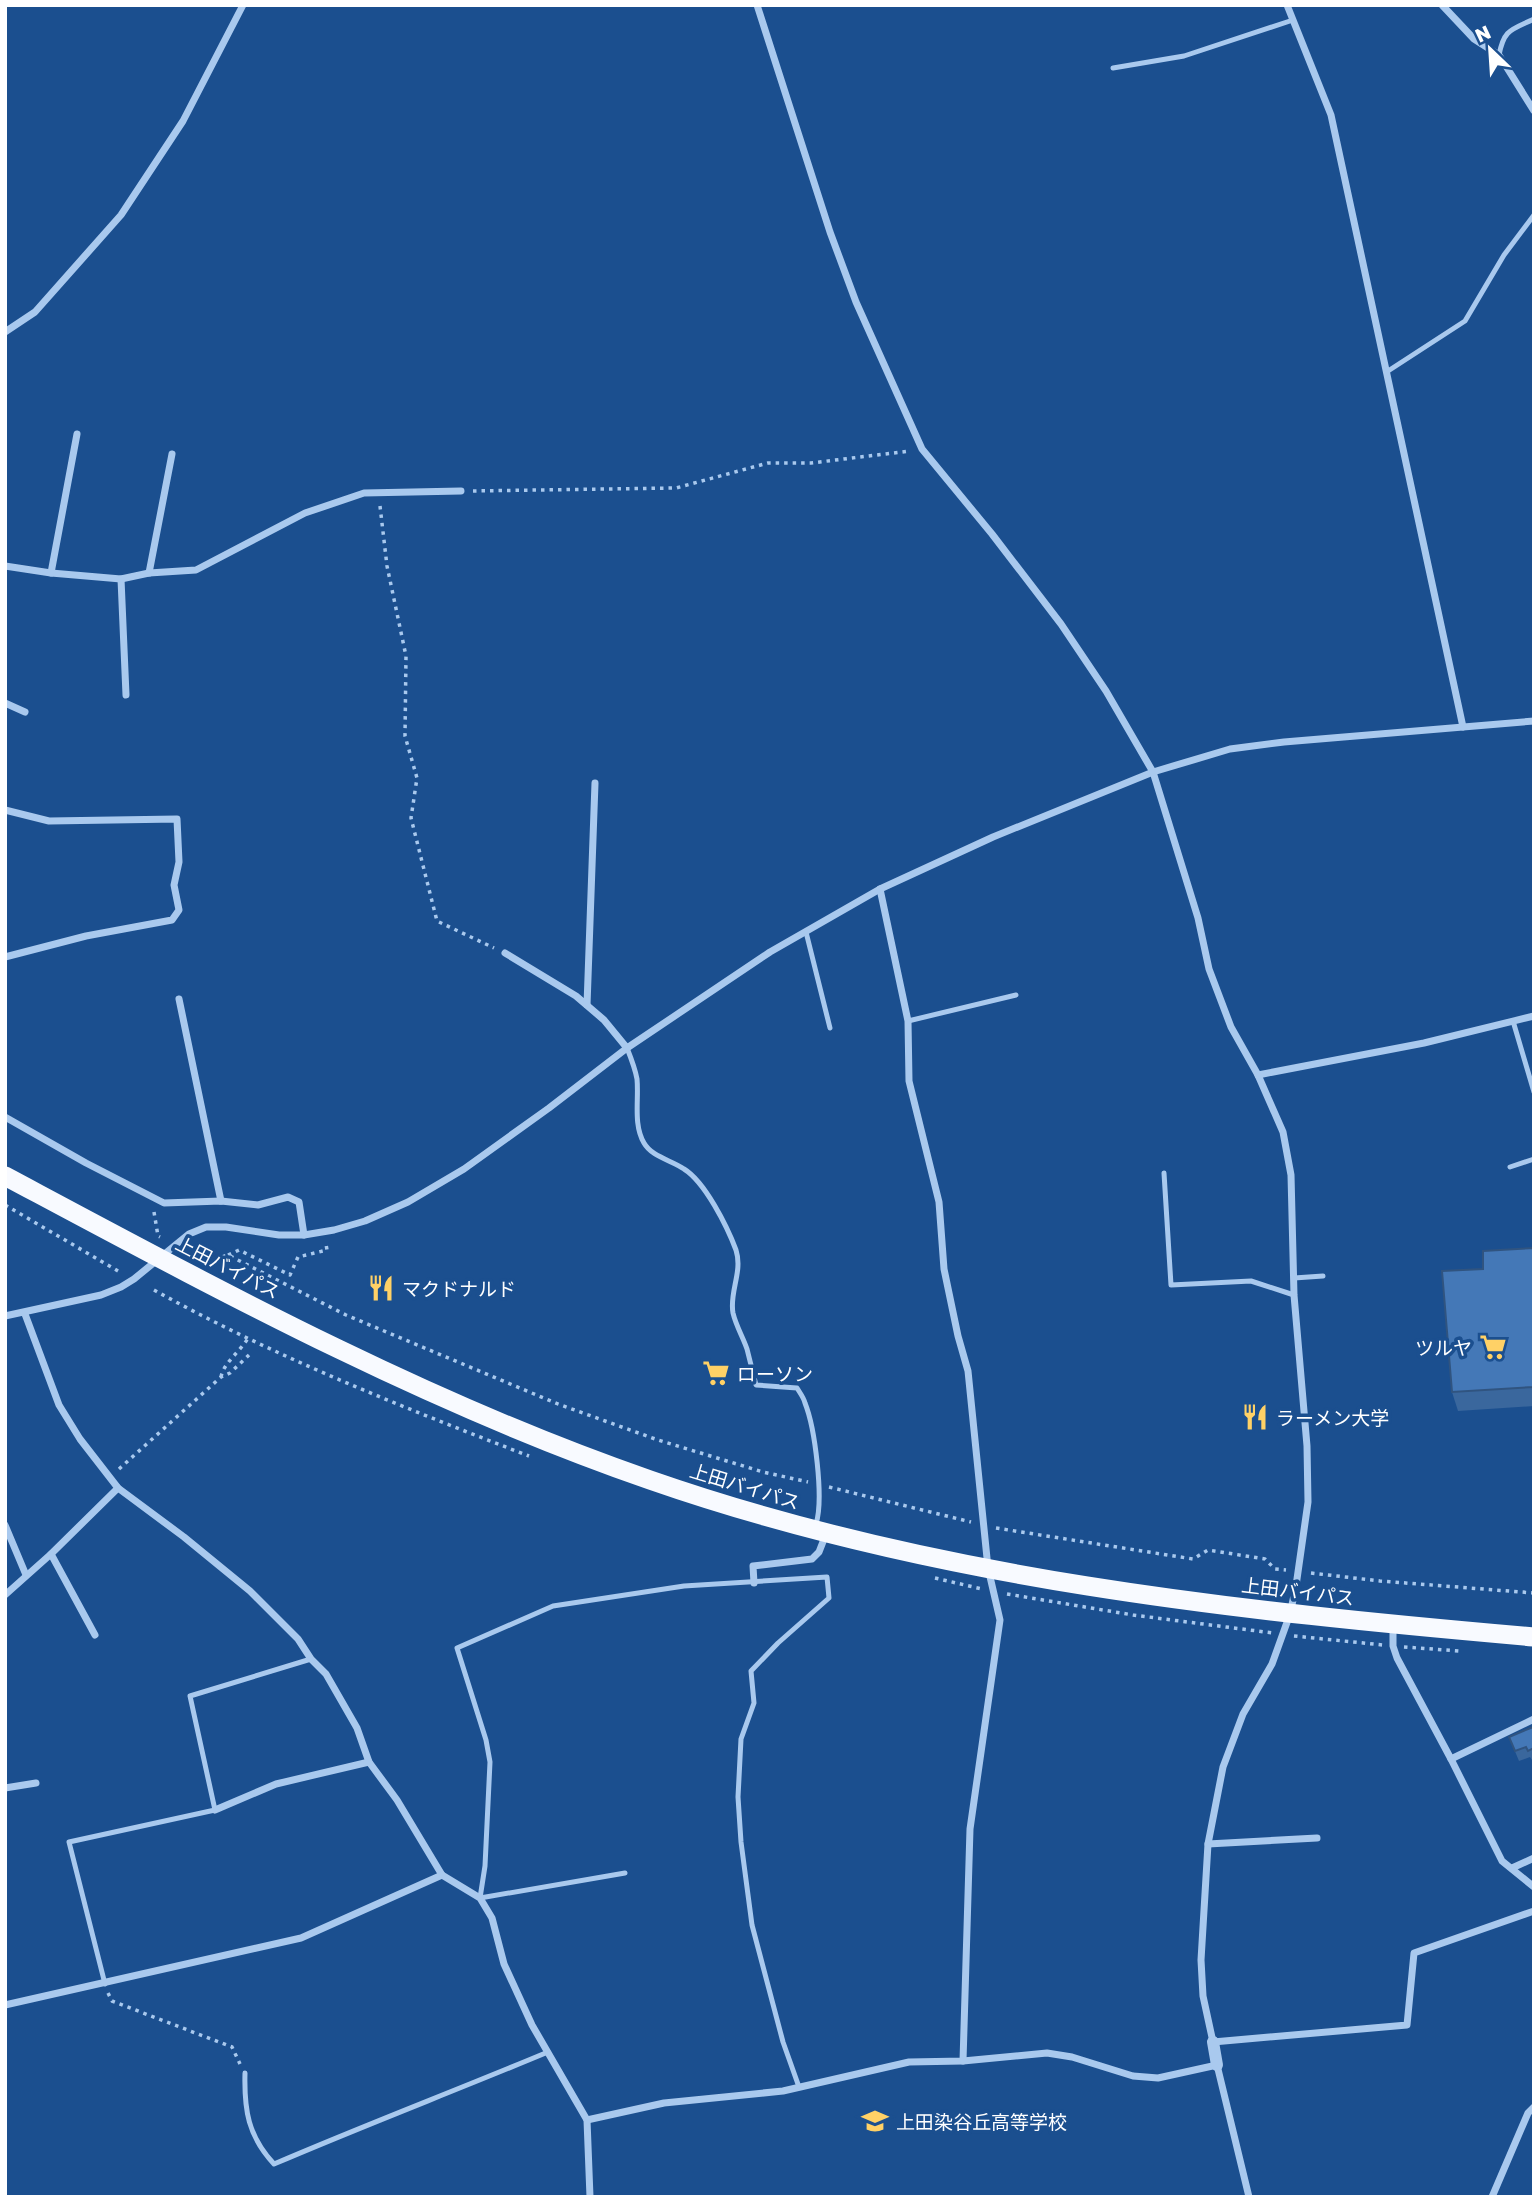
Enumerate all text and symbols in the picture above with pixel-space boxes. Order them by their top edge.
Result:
north arrow [1455,14,1525,84]
text: N [1471,20,1494,47]
street label: 上田バイパス [172,1231,284,1303]
restaurant icon: マクドナルド [366,1273,396,1303]
place label: マクドナルド [402,1277,516,1300]
supermarket icon: ツルヤ [1478,1332,1508,1362]
place label: ツルヤ [1415,1336,1472,1359]
supermarket icon: ローソン [701,1358,731,1388]
place label: ローソン [737,1362,813,1385]
restaurant icon: ラーメン大学 [1240,1402,1270,1432]
place label: ラーメン大学 [1276,1406,1389,1429]
street label: 上田バイパス [687,1458,803,1514]
street label: 上田バイパス [1240,1573,1356,1609]
school or university icon: 上田染谷丘高等学校 [860,2106,890,2136]
place label: 上田染谷丘高等学校 [896,2110,1067,2133]

